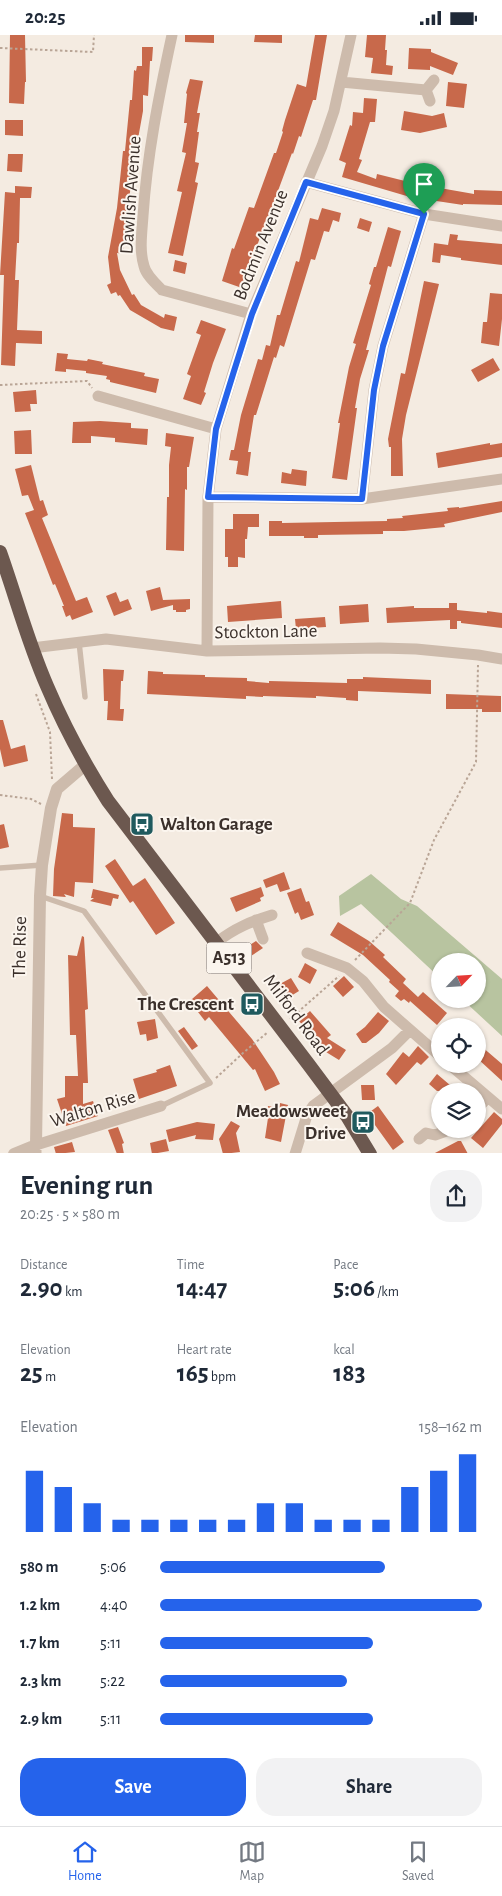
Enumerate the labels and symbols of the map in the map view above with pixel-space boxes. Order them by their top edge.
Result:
street label: Dawlish Avenue [117,135,145,255]
pin [403,163,445,214]
street label: Bodmin Avenue [230,187,292,303]
street label: Stockton Lane [214,622,318,642]
bus stop icon: Walton Garage [129,811,155,837]
place label: Walton Garage [160,815,273,834]
street label: The Rise [10,916,30,978]
road number: A513 [206,943,252,973]
north arrow [431,953,486,1007]
street label: Milford Road [260,971,332,1059]
bus stop icon: The Crescent [239,991,265,1017]
place label: The Crescent [137,995,235,1014]
street label: Walton Rise [48,1087,138,1131]
place label: Meadowsweet Drive [236,1102,347,1143]
bus stop icon: Meadowsweet Drive [350,1109,376,1135]

